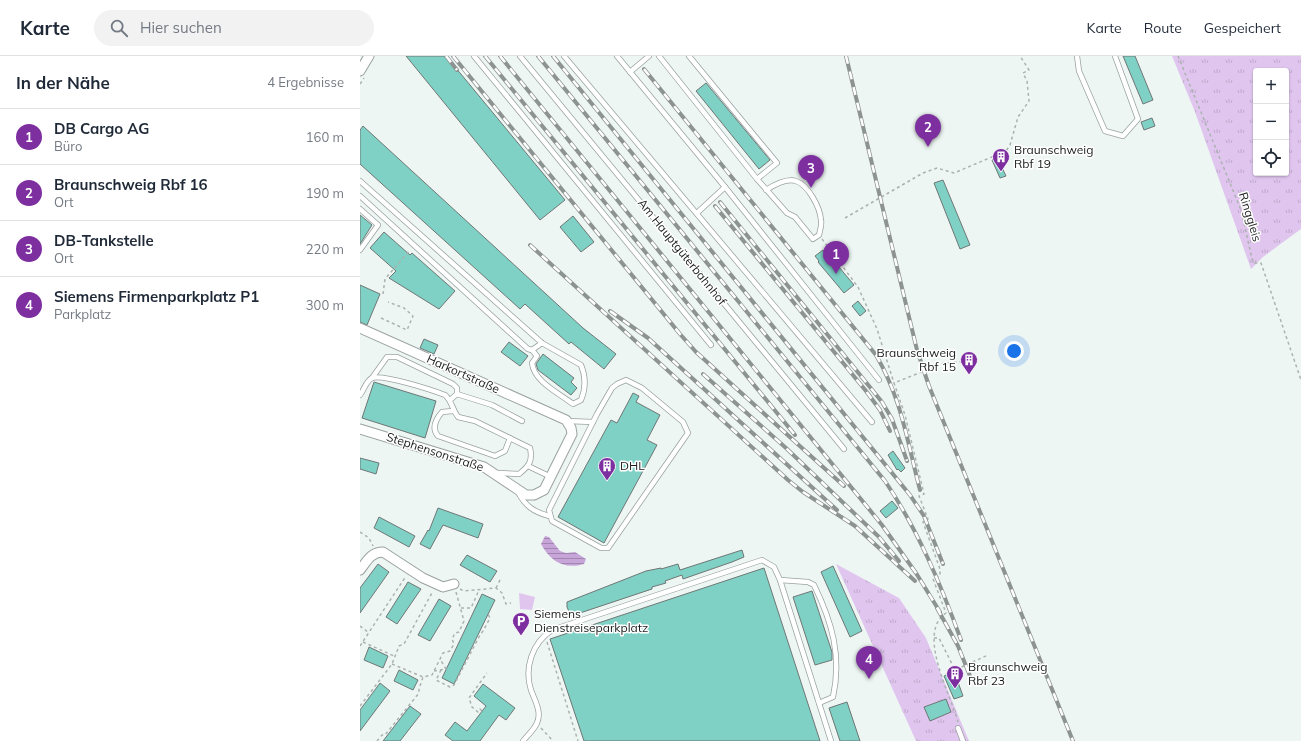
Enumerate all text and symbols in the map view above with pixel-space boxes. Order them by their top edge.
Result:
search box [94,10,374,46]
text: Karte [20,16,70,40]
icon: search [108,17,130,39]
text: Hier suchen [140,18,222,37]
text: Karte [1087,19,1122,37]
text: Route [1144,19,1182,37]
text: Gespeichert [1204,19,1281,37]
map controls [1253,68,1289,176]
button: + [1253,68,1289,104]
text: In der Nähe [16,72,110,93]
text: 4 Ergebnisse [267,74,344,90]
button: − [1253,104,1289,140]
pin: 2 [915,114,941,147]
text: DB Cargo AG [54,119,149,138]
text: 1 [25,129,33,145]
text: 160 m [306,129,344,145]
text: Büro [54,138,82,154]
button: locate [1253,140,1289,176]
place label: Braunschweig Rbf 19 [1014,142,1093,171]
building icon: Braunschweig Rbf 19 [991,147,1011,172]
pin: 3 [798,155,824,188]
text: Braunschweig Rbf 16 [54,175,208,194]
text: 2 [25,185,33,201]
text: 190 m [306,185,344,201]
street label: Ringgleis [1236,190,1265,243]
text: Ort [54,194,74,210]
street label: Am Hauptgüterbahnhof [635,195,731,309]
text: DB-Tankstelle [54,231,154,250]
text: 3 [25,241,33,257]
text: 220 m [306,241,344,257]
pin: 1 [823,241,849,274]
text: Ort [54,250,74,266]
text: Siemens Firmenparkplatz P1 [54,287,259,306]
text: 4 [25,297,33,313]
text: 300 m [306,297,344,313]
text: Parkplatz [54,306,111,322]
your location [1004,341,1024,361]
place label: Braunschweig Rbf 15 [877,345,956,374]
building icon: Braunschweig Rbf 15 [959,350,979,375]
street label: Harkortstraße [424,351,502,396]
street label: Stephensonstraße [385,429,486,474]
building icon: DHL [597,456,617,481]
place label: DHL [620,458,645,473]
place label: Siemens Dienstreiseparkplatz [534,606,648,635]
parking icon: Siemens Dienstreiseparkplatz [511,611,531,636]
pin: 4 [856,646,882,679]
place label: Braunschweig Rbf 23 [968,659,1047,688]
building icon: Braunschweig Rbf 23 [945,664,965,689]

